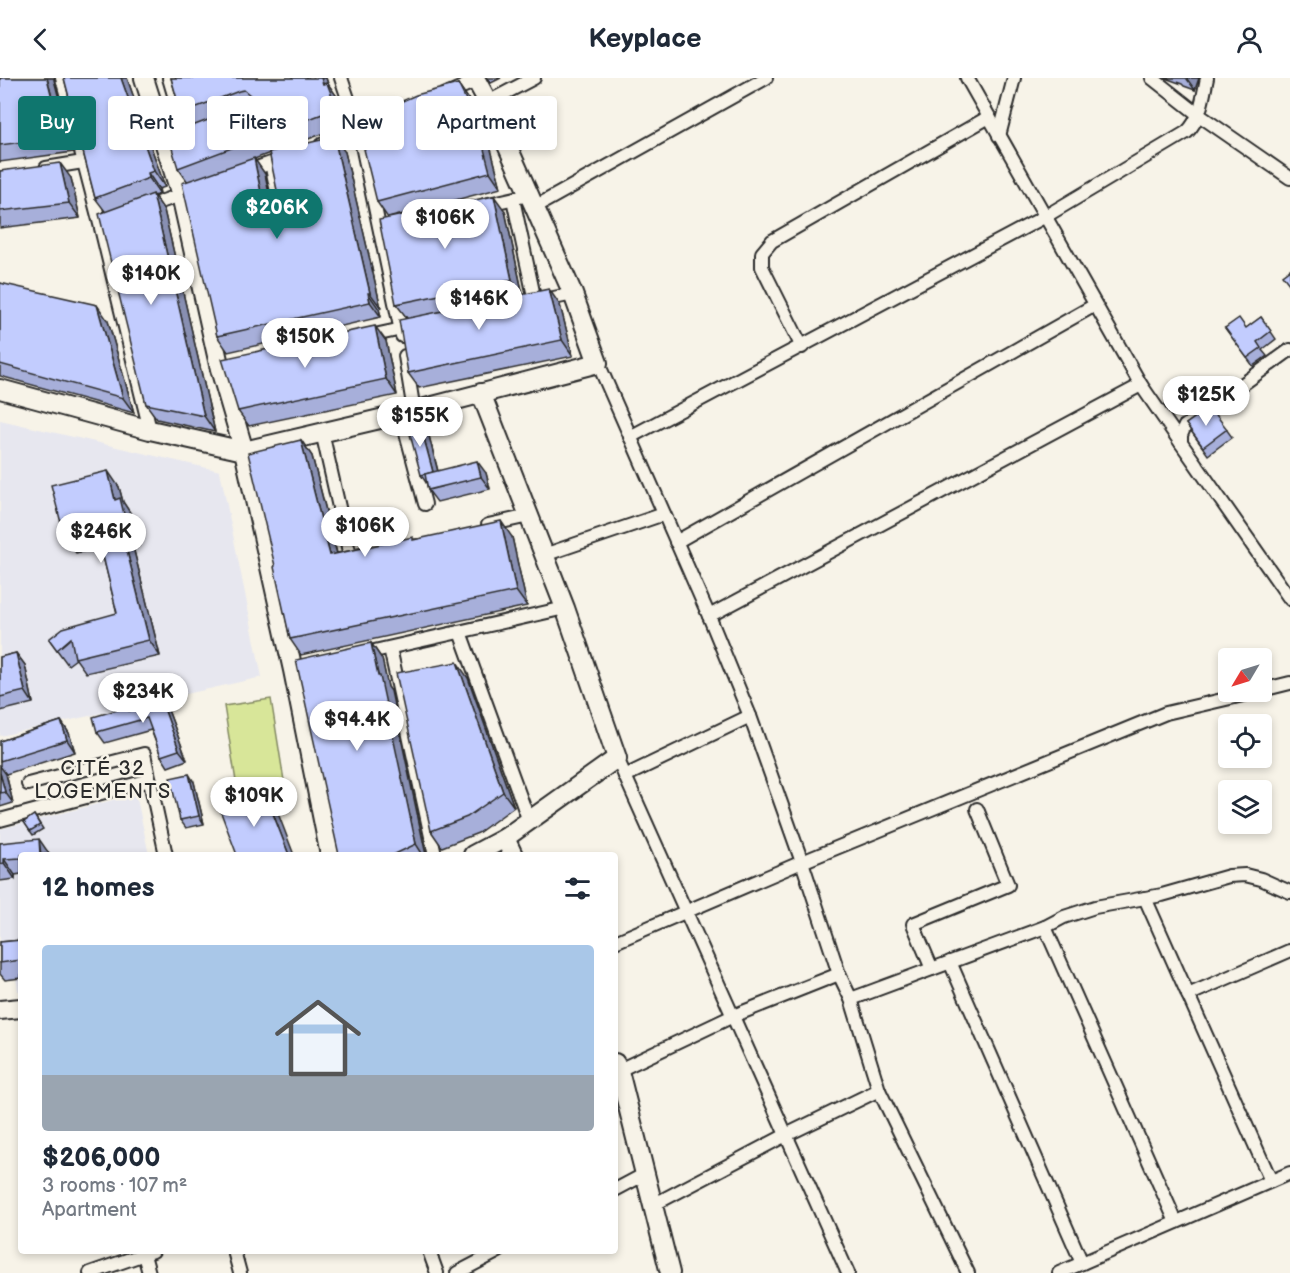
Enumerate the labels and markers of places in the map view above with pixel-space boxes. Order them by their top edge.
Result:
pin: $206K [235,189,319,240]
pin: $106K [403,199,487,250]
pin: $140K [109,255,193,306]
pin: $146K [437,280,521,331]
pin: $150K [263,318,347,369]
pin: $125K [1164,376,1248,427]
pin: $155K [378,397,462,448]
pin: $106K [323,507,407,558]
pin: $246K [59,513,143,564]
pin: $234K [101,673,185,724]
pin: $94.4K [308,701,406,752]
pin: $109K [212,777,296,828]

